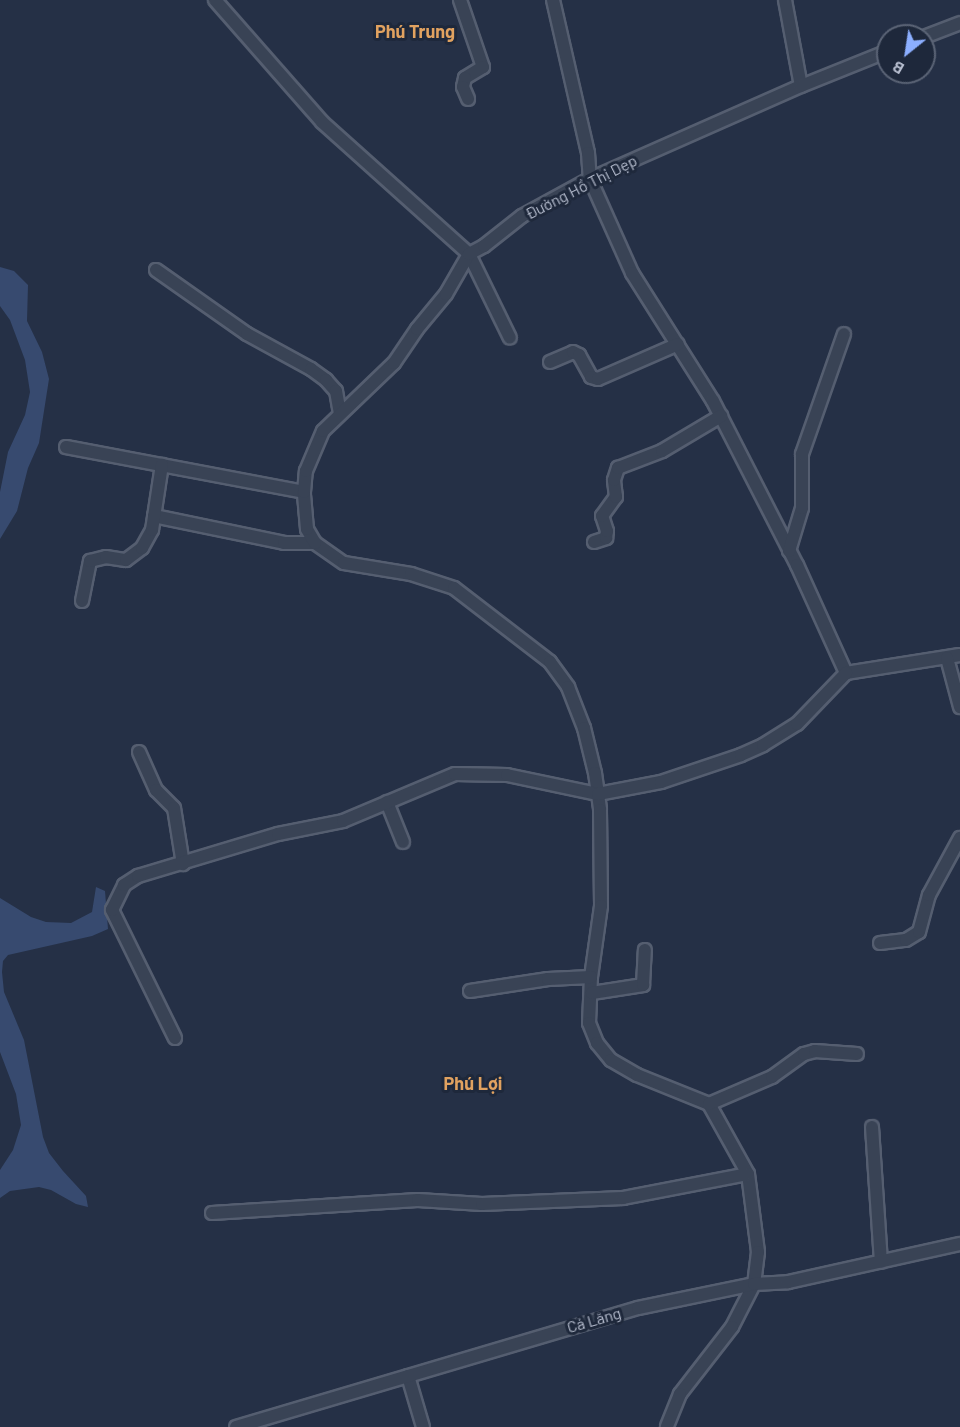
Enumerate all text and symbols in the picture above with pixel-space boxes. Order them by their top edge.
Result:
district label: Phú Trung [375,20,455,42]
north arrow [876,24,936,84]
text: B [889,58,907,79]
street label: Đường Hồ Thị Dẹp [522,151,640,223]
district label: Phú Lợi [444,1072,502,1094]
street label: Cá Lăng [565,1303,623,1337]

